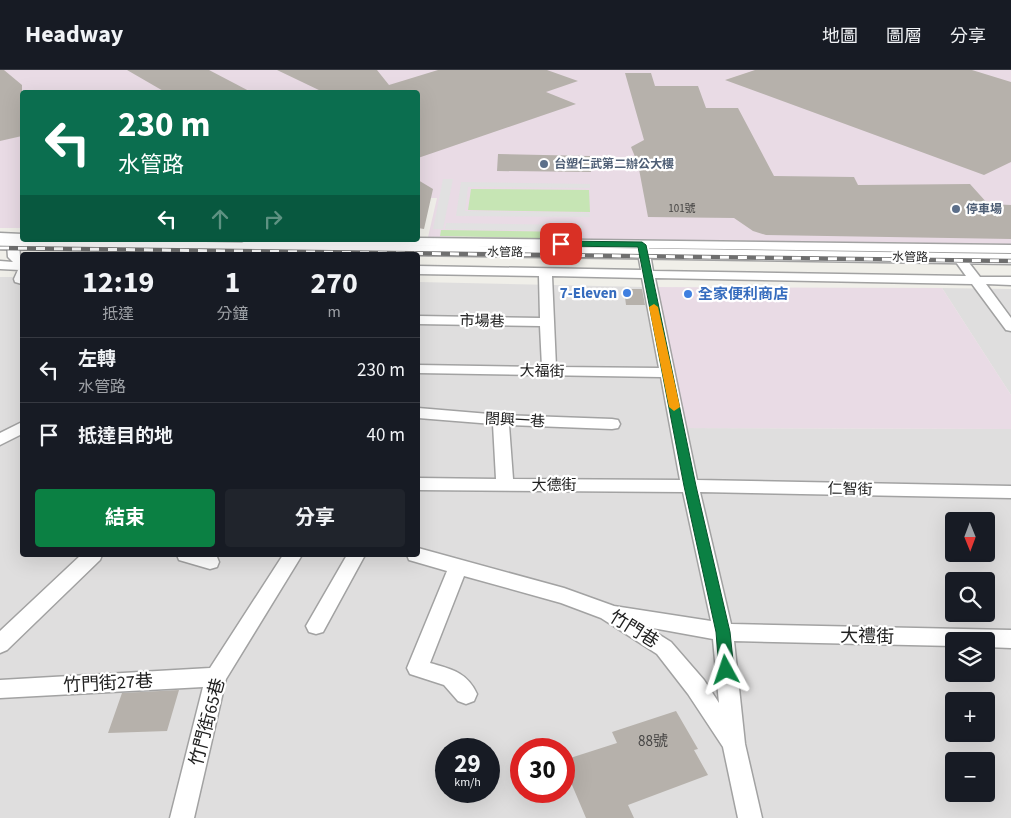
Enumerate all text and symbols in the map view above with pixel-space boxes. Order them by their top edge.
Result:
text: Headway [25,17,123,52]
text: 地圖 [822,24,858,49]
text: 圖層 [886,24,922,49]
text: 分享 [950,24,986,49]
text: 230 m [118,100,210,150]
icon: left [35,110,100,175]
text: 水管路 [118,149,184,181]
place label: 台塑仁武第二辦公大樓 [554,156,674,173]
marker: 台塑仁武第二辦公大樓 [538,158,550,170]
house number: 101號 [668,201,696,216]
place label: 停車場 [966,201,1002,218]
marker: 停車場 [950,203,962,215]
icon: left [153,205,181,233]
icon: ahead [206,205,234,233]
icon: right [259,205,287,233]
pin [540,223,582,265]
icon: arrive [547,230,575,258]
street label: 水管路 [487,244,523,261]
street label: 水管路 [892,249,928,266]
text: 12:19 [82,261,154,304]
text: 1 [224,261,240,304]
text: 270 [310,262,358,305]
place label: 7-Eleven [560,283,617,304]
place label: 全家便利商店 [698,284,788,305]
marker: 7-Eleven [621,287,633,299]
marker: 全家便利商店 [682,288,694,300]
text: m [328,301,341,323]
text: 抵達 [102,303,134,325]
text: 分鐘 [216,303,248,325]
street label: 市場巷 [459,311,505,332]
text: 左轉 [78,346,116,373]
icon: left [35,356,63,384]
text: 230 m [357,357,405,384]
street label: 大福街 [519,361,565,382]
text: 水管路 [78,376,126,398]
street label: 閤興一巷 [484,408,545,433]
icon: arrive [35,421,63,449]
text: 40 m [367,422,405,449]
text: 抵達目的地 [78,423,173,450]
street label: 大德街 [531,475,577,496]
street label: 仁智街 [827,479,873,500]
button: 結束 [35,489,215,547]
button: 分享 [225,489,405,547]
north arrow [945,512,995,562]
map controls [945,512,995,802]
button: search [945,572,995,622]
street label: 竹門巷 [604,605,663,654]
street label: 大禮街 [840,624,894,649]
button: layers [945,632,995,682]
position arrow [699,643,751,695]
street label: 竹門街27巷 [62,669,154,698]
street label: 竹門街65巷 [184,675,231,769]
button: + [945,692,995,742]
house number: 88號 [638,731,668,752]
speed limit sign: 30 [510,738,575,803]
text: 29 [454,746,481,782]
button: − [945,752,995,802]
text: km/h [454,774,481,791]

